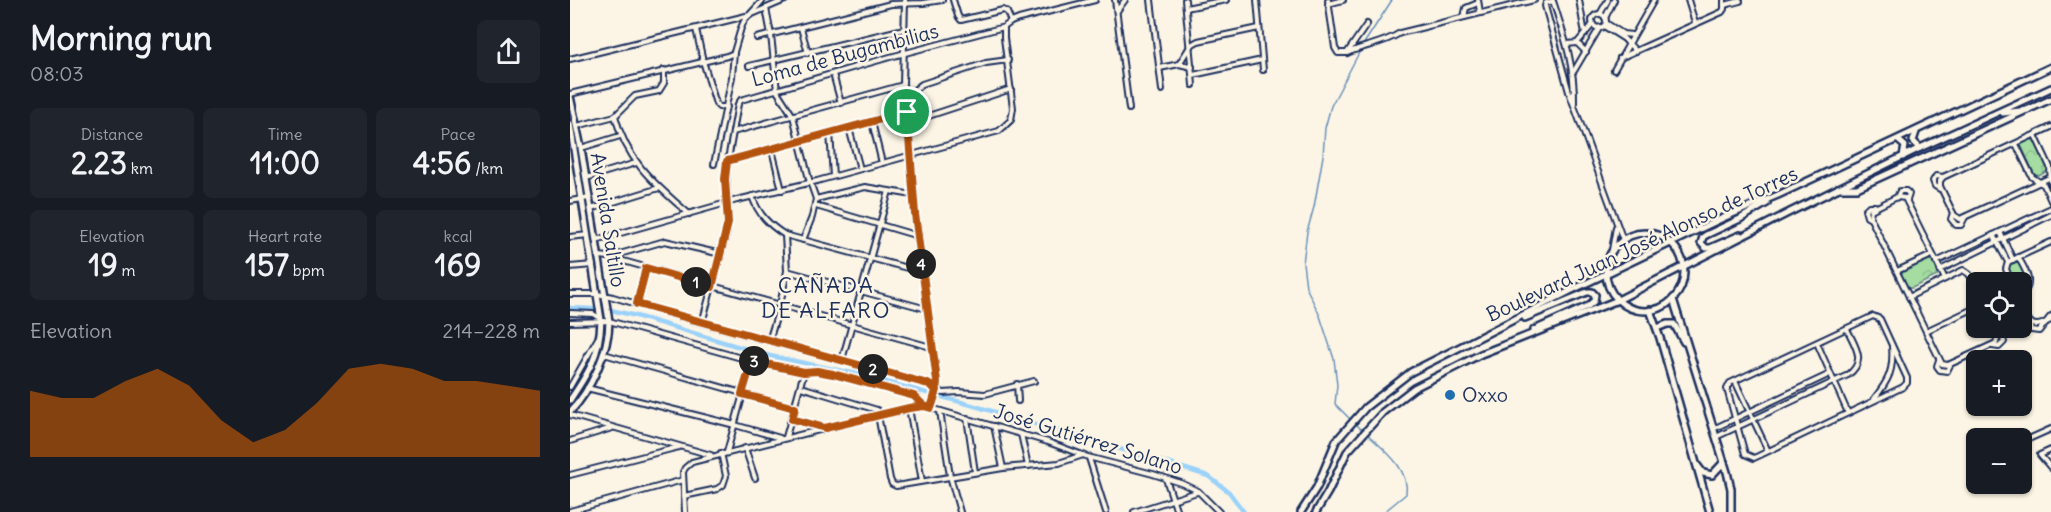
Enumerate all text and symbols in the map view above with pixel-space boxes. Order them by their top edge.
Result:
text: Morning run [30,17,212,59]
street label: Loma de Bugambilias [749,18,941,92]
button: share [477,20,540,83]
text: 08:03 [30,61,84,86]
pin [881,86,932,137]
icon: arrive [890,95,923,128]
text: Distance [81,124,143,144]
text: Time [268,124,302,144]
text: Pace [441,124,475,144]
text: 2.23 [71,144,127,182]
text: 11:00 [250,144,320,182]
text: 4:56 [413,144,471,182]
street label: Avenida Saltillo [586,151,631,289]
text: km [127,158,153,178]
text: /km [471,158,503,178]
street label: Boulevard Juan José Alonso de Torres [1482,160,1801,327]
text: Elevation [79,226,145,246]
text: Heart rate [248,226,322,246]
text: kcal [444,226,472,246]
text: 19 [88,246,118,284]
text: 157 [245,246,289,284]
text: 169 [435,246,481,284]
pin: 4 [906,249,936,279]
text: 4 [916,254,926,274]
text: m [118,260,136,280]
text: bpm [289,260,325,280]
pin: 1 [681,267,711,297]
district label: CAÑADA DE ALFARO [761,271,891,324]
text: 1 [693,272,699,292]
map controls [1966,272,2032,494]
button: locate [1966,272,2032,338]
text: Elevation [30,318,112,343]
text: 214–228 m [442,318,540,343]
pin: 3 [739,346,769,376]
button: + [1966,350,2032,416]
text: 3 [749,351,759,371]
pin: 2 [858,354,888,384]
text: 2 [869,359,877,379]
place label: Oxxo [1462,382,1508,407]
marker: Oxxo [1443,388,1457,402]
street label: José Gutiérrez Solano [991,398,1186,479]
button: − [1966,428,2032,494]

